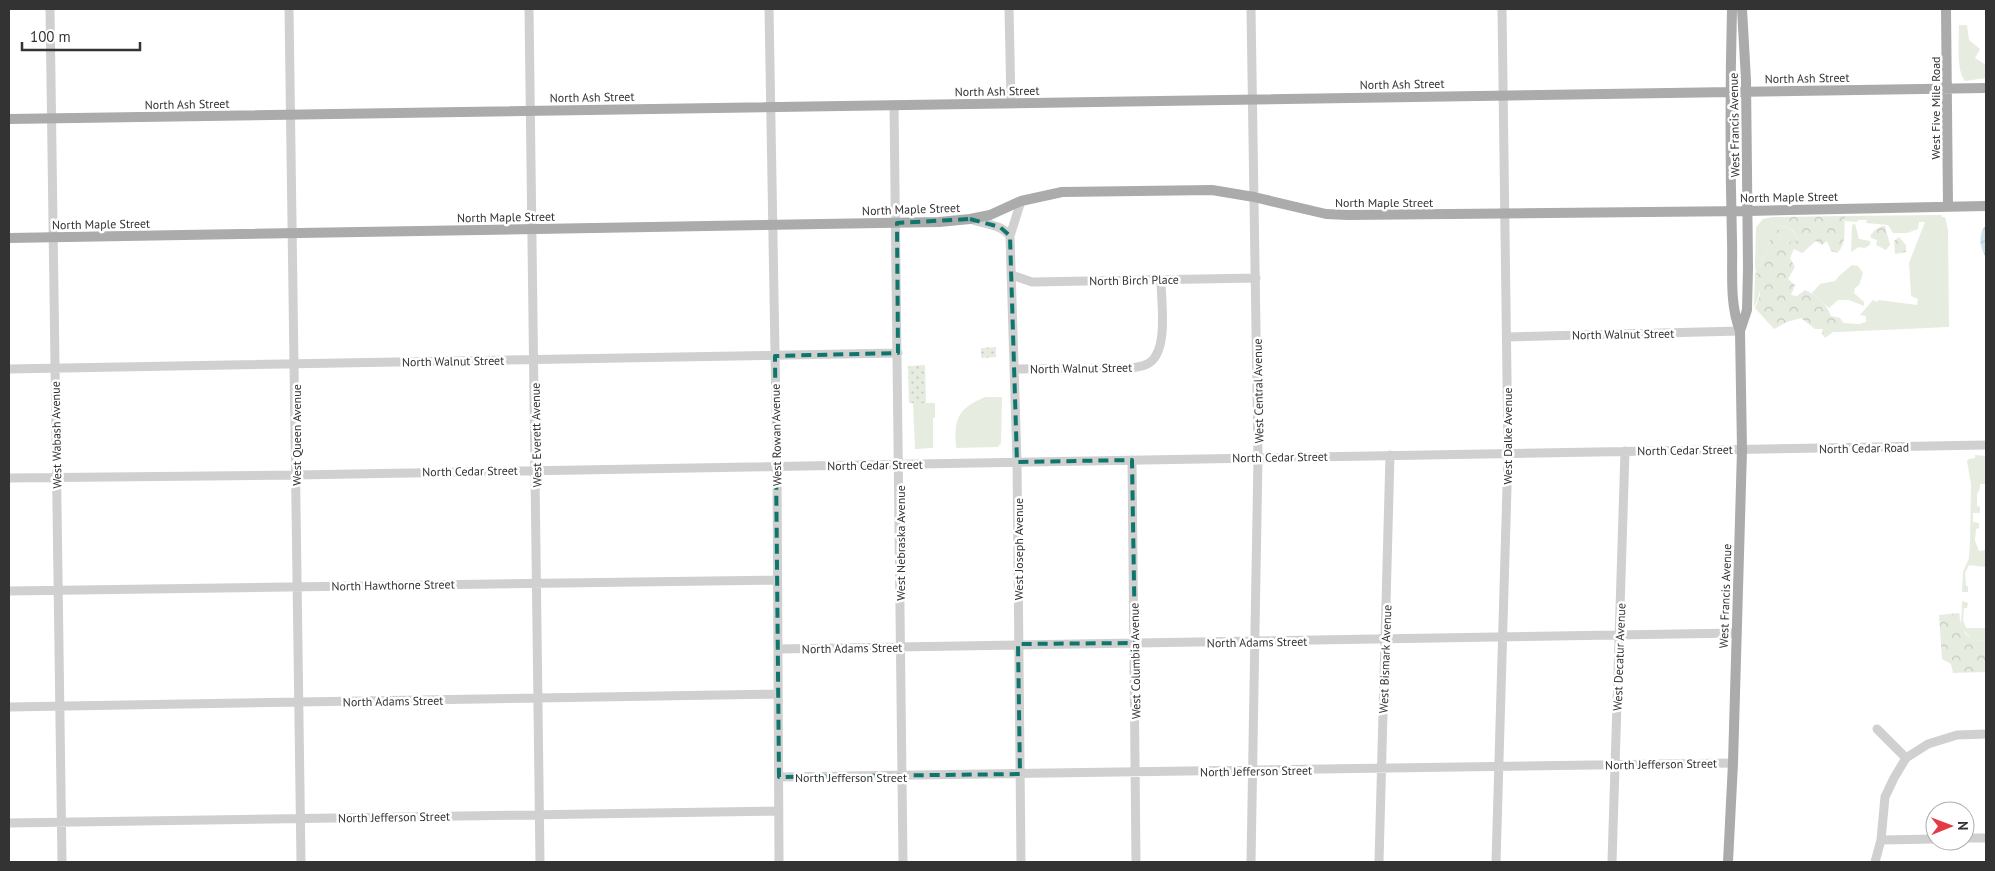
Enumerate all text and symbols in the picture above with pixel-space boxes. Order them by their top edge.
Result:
scale bar [22,20,140,52]
text: 100 m [30,27,71,46]
street label: West Five Mile Road [1928,56,1943,160]
street label: North Ash Street [1764,70,1850,86]
street label: West Francis Avenue [1726,73,1742,177]
street label: North Ash Street [1359,76,1445,92]
street label: North Ash Street [954,83,1040,99]
street label: North Ash Street [549,89,635,105]
street label: North Ash Street [144,96,230,112]
street label: North Maple Street [1740,189,1838,205]
street label: North Maple Street [1335,195,1433,210]
street label: North Maple Street [862,200,960,218]
street label: North Maple Street [457,209,555,225]
street label: North Maple Street [52,216,150,232]
street label: North Birch Place [1089,272,1179,288]
street label: North Walnut Street [1572,326,1674,342]
street label: West Central Avenue [1250,338,1266,444]
street label: North Walnut Street [402,353,504,369]
street label: North Walnut Street [1030,360,1132,376]
street label: West Wabash Avenue [48,381,64,489]
street label: West Everett Avenue [528,383,544,487]
street label: West Queen Avenue [289,384,304,486]
street label: West Rowan Avenue [768,384,784,486]
street label: West Dalke Avenue [1500,387,1515,485]
street label: North Cedar Road [1819,440,1909,456]
street label: North Cedar Street [1637,442,1733,458]
street label: North Cedar Street [1232,449,1328,465]
street label: North Cedar Street [827,457,923,473]
street label: North Cedar Street [422,463,518,479]
street label: West Nebraska Avenue [893,485,908,601]
street label: West Joseph Avenue [1011,498,1026,600]
street label: West Francis Avenue [1716,543,1734,649]
street label: North Hawthorne Street [331,576,455,594]
street label: West Columbia Avenue [1126,603,1144,719]
street label: West Decatur Avenue [1610,603,1628,711]
street label: West Bismark Avenue [1376,604,1394,714]
street label: North Adams Street [1207,634,1307,650]
street label: North Adams Street [802,640,902,656]
street label: North Adams Street [343,693,443,709]
street label: North Jefferson Street [1605,756,1717,772]
street label: North Jefferson Street [1200,763,1312,779]
street label: North Jefferson Street [795,770,907,785]
north arrow [1925,801,1975,851]
street label: North Jefferson Street [338,809,450,825]
text: N [1954,821,1972,831]

